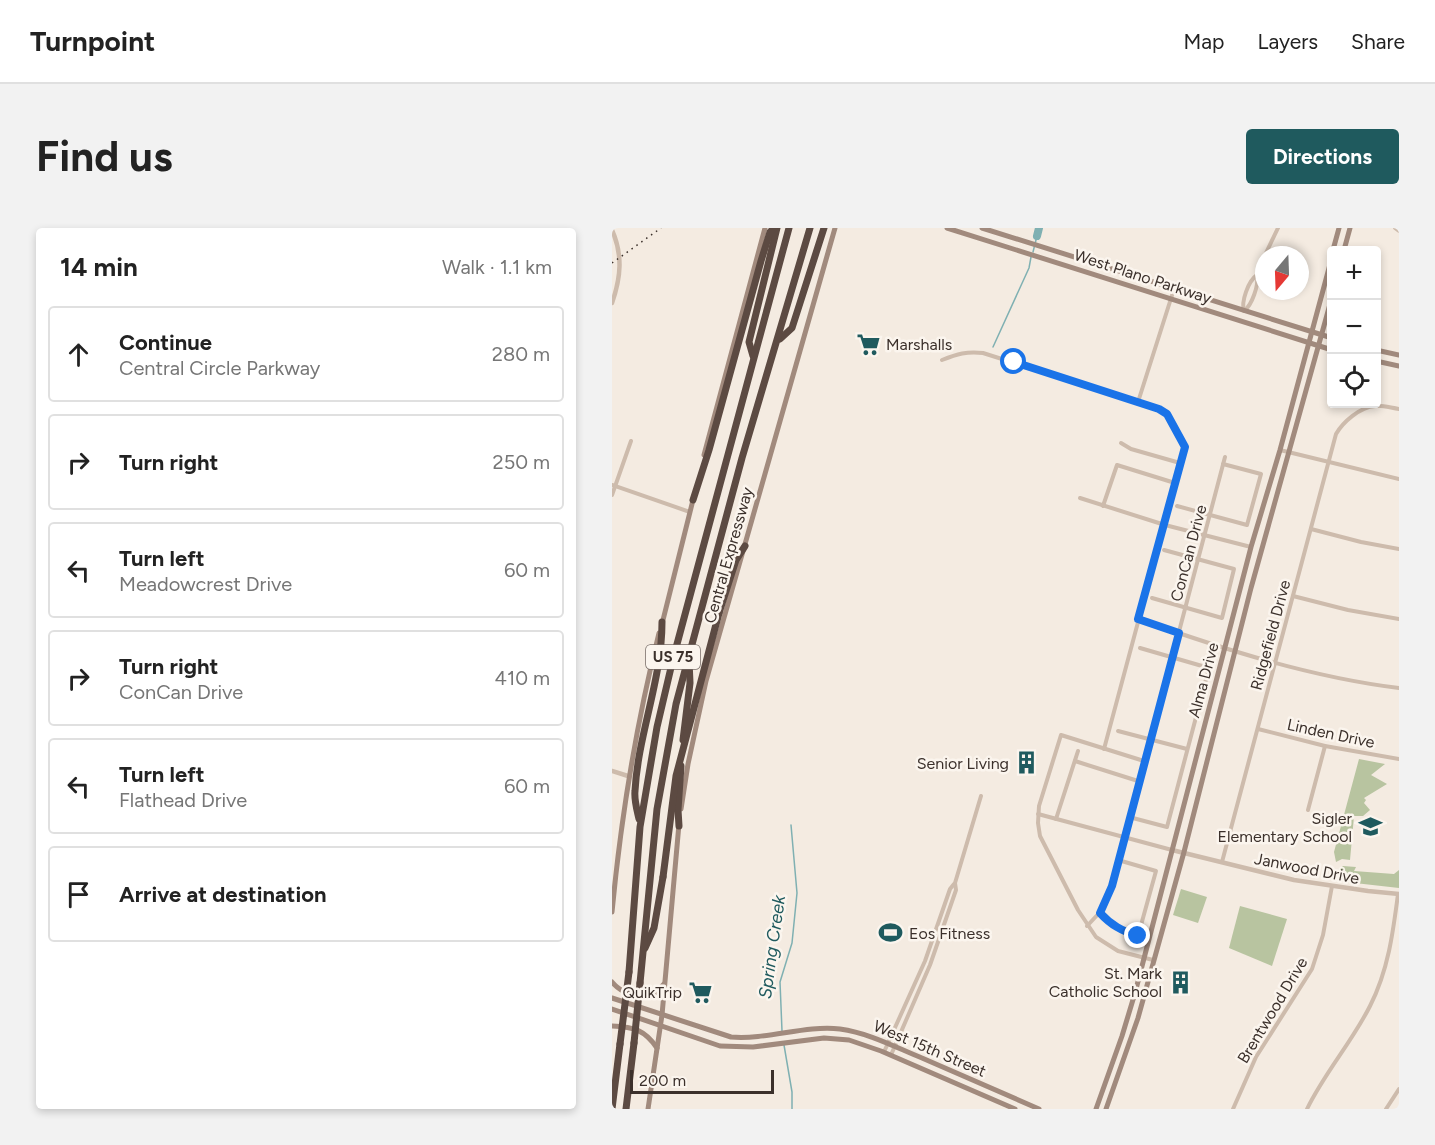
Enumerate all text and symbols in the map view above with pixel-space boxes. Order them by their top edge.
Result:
text: Turnpoint [30,24,155,58]
text: Map [1184,29,1224,54]
text: Layers [1257,29,1318,54]
text: Share [1351,29,1405,54]
button: Directions [1246,129,1399,184]
text: Find us [36,131,173,182]
street label: West Plano Parkway [1072,245,1214,308]
north arrow [1255,246,1309,300]
map controls [1327,246,1381,408]
button: + [1327,246,1381,300]
text: 14 min [60,251,138,283]
text: Walk · 1.1 km [442,255,552,279]
button: − [1327,300,1381,354]
text: Continue [119,329,212,356]
supermarket icon: Marshalls [855,331,881,357]
place label: Marshalls [886,335,952,354]
icon: ahead [62,338,95,371]
text: 280 m [492,342,550,366]
route start [1000,348,1026,374]
button: locate [1327,354,1381,408]
text: Central Circle Parkway [119,356,320,380]
icon: right [62,446,95,479]
text: Turn right [119,449,218,476]
text: 250 m [493,450,550,474]
street label: Central Expressway [700,484,757,625]
street label: ConCan Drive [1166,502,1211,604]
text: Turn left [119,545,205,572]
icon: left [62,554,95,587]
text: 60 m [504,558,550,582]
text: Meadowcrest Drive [119,572,292,596]
street label: Ridgefield Drive [1247,578,1294,692]
street label: Alma Drive [1184,640,1223,720]
road number: US 75 [646,645,700,669]
text: Turn right [119,653,218,680]
icon: right [62,662,95,695]
text: 410 m [495,666,550,690]
text: ConCan Drive [119,680,243,704]
street label: Linden Drive [1285,715,1377,752]
building icon: Senior Living [1014,750,1040,776]
place label: Senior Living [917,754,1009,773]
text: Turn left [119,761,205,788]
icon: left [62,770,95,803]
text: 60 m [504,774,550,798]
text: Flathead Drive [119,788,247,812]
place label: Sigler Elementary School [1218,809,1353,846]
school or university icon: Sigler Elementary School [1357,814,1383,840]
street label: Janwood Drive [1253,849,1361,888]
icon: arrive [62,878,95,911]
text: Arrive at destination [119,881,327,908]
water label: Spring Creek [754,892,790,1000]
sports icon: Eos Fitness [878,920,904,946]
route end [1124,922,1150,948]
place label: Eos Fitness [909,924,990,943]
street label: Brentwood Drive [1233,954,1312,1067]
place label: St. Mark Catholic School [1049,964,1162,1001]
building icon: St. Mark Catholic School [1167,969,1193,995]
supermarket icon: QuikTrip [687,979,713,1005]
place label: QuikTrip [622,983,682,1002]
street label: West 15th Street [871,1016,989,1081]
scale bar [630,1067,774,1094]
text: 200 m [639,1071,686,1090]

